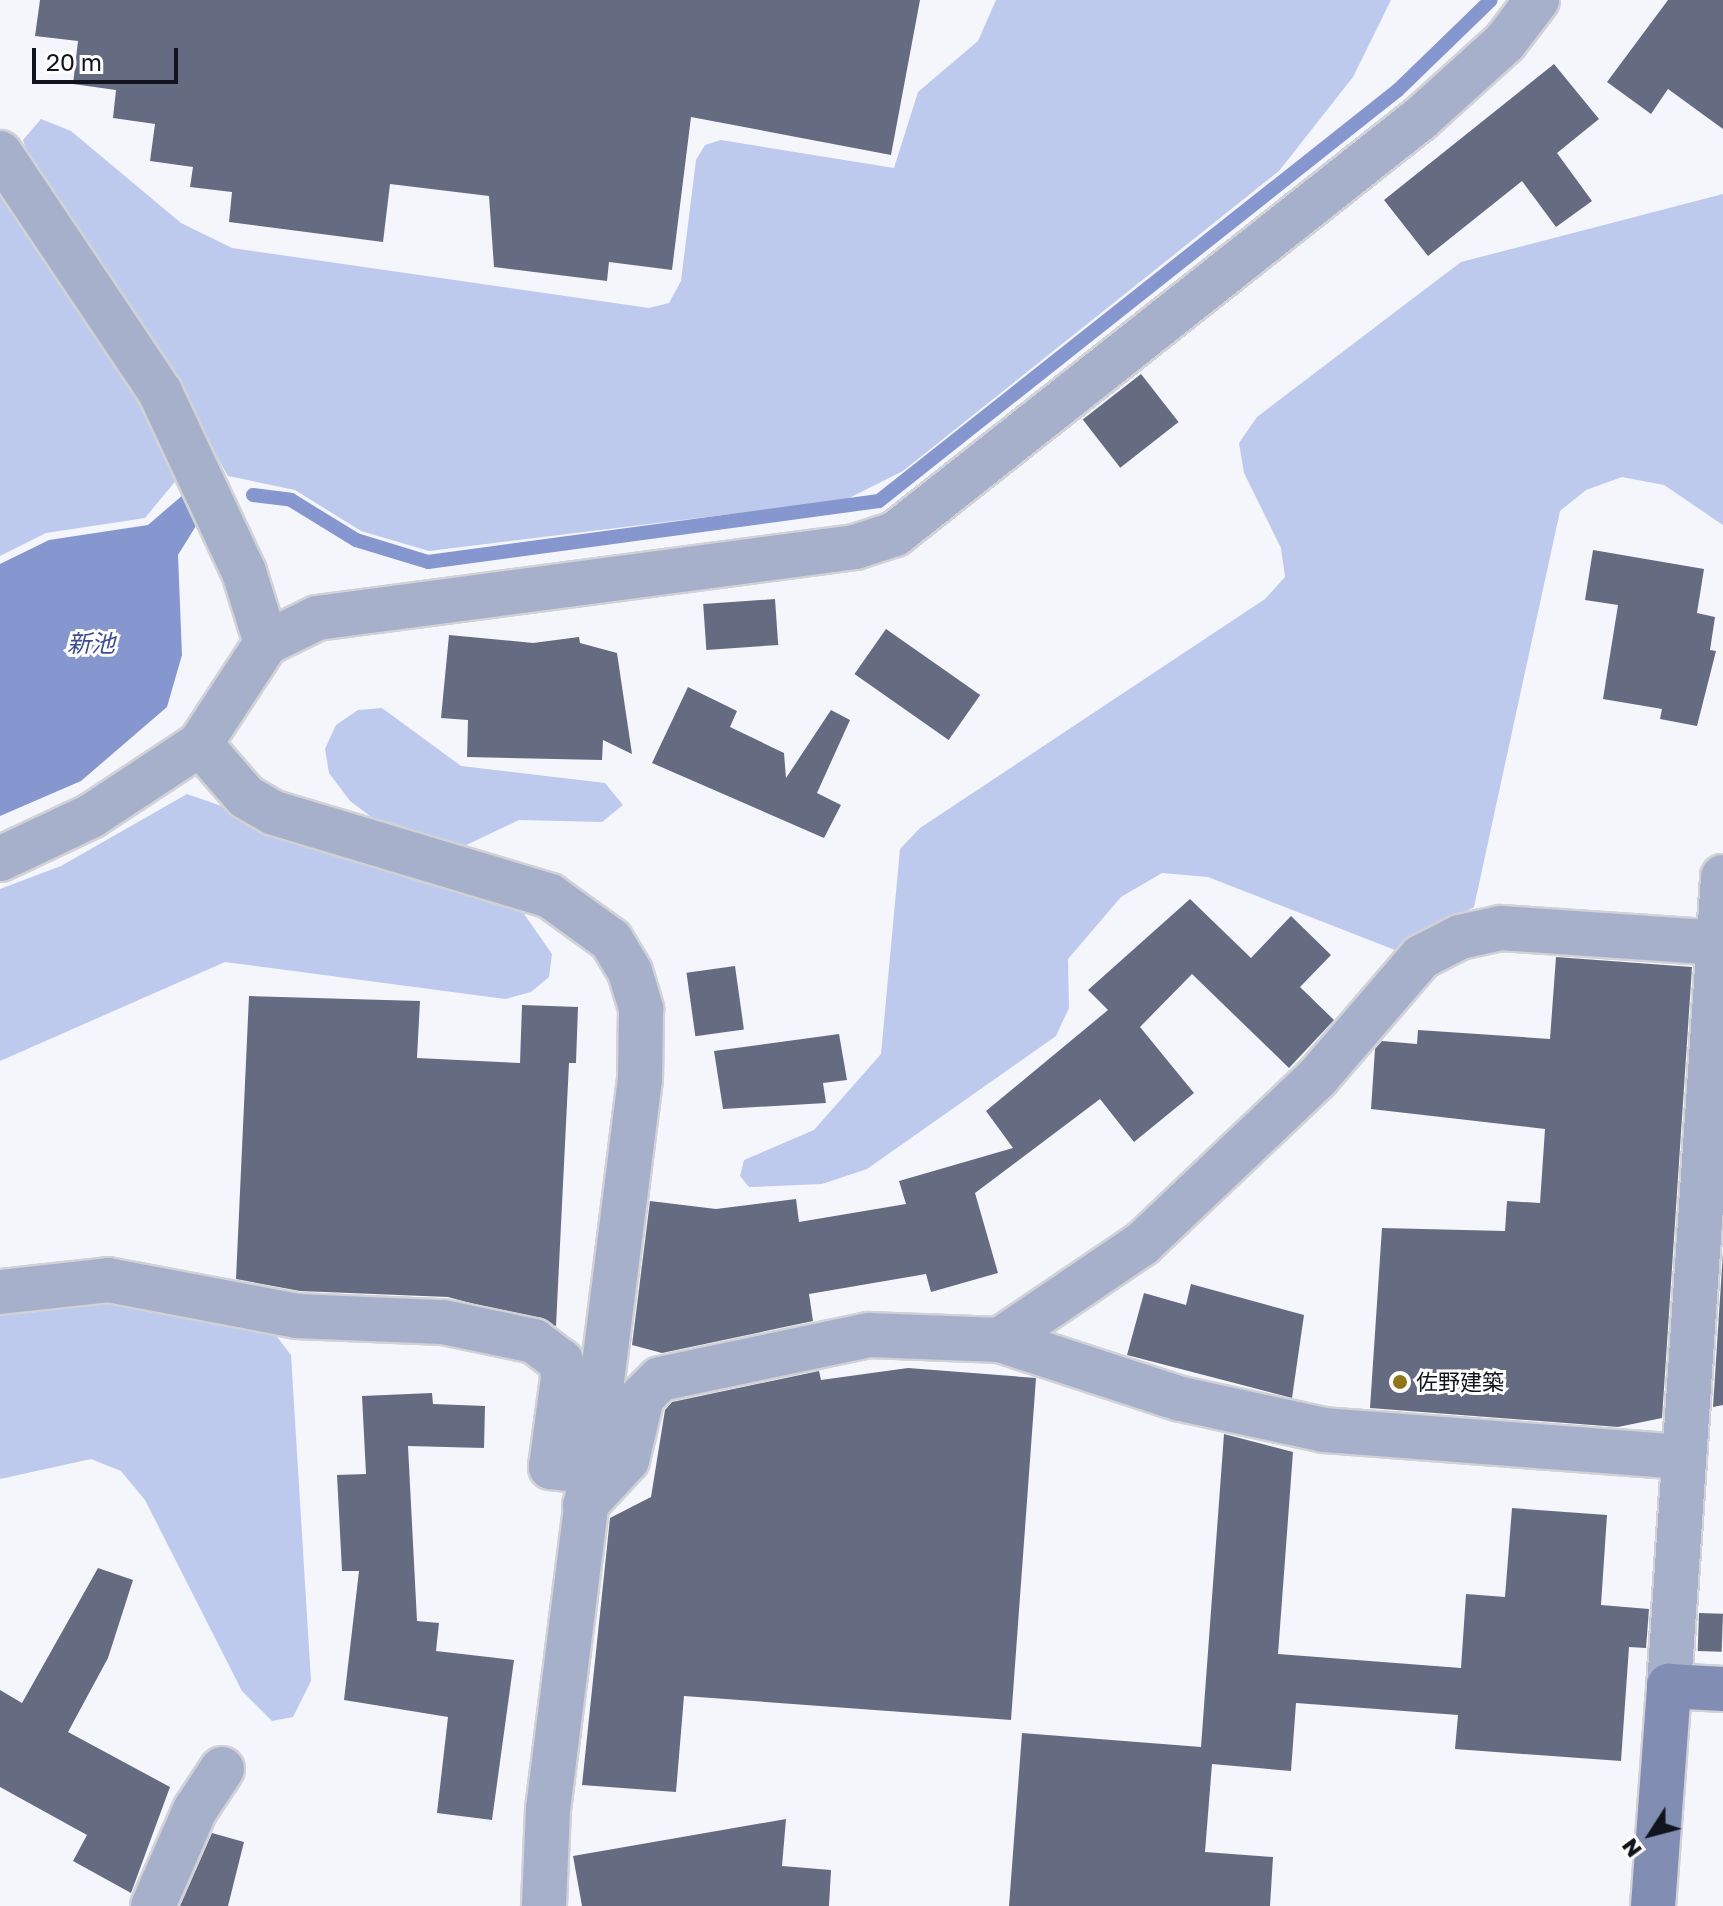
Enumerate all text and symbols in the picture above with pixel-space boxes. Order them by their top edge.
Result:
scale bar [36,32,182,82]
text: 20 m [46,47,102,76]
water label: 新池 [67,629,115,657]
place label: 佐野建築 [1416,1369,1504,1395]
marker: 佐野建築 [1391,1373,1409,1391]
north arrow [1611,1794,1691,1874]
text: N [1615,1834,1647,1863]

